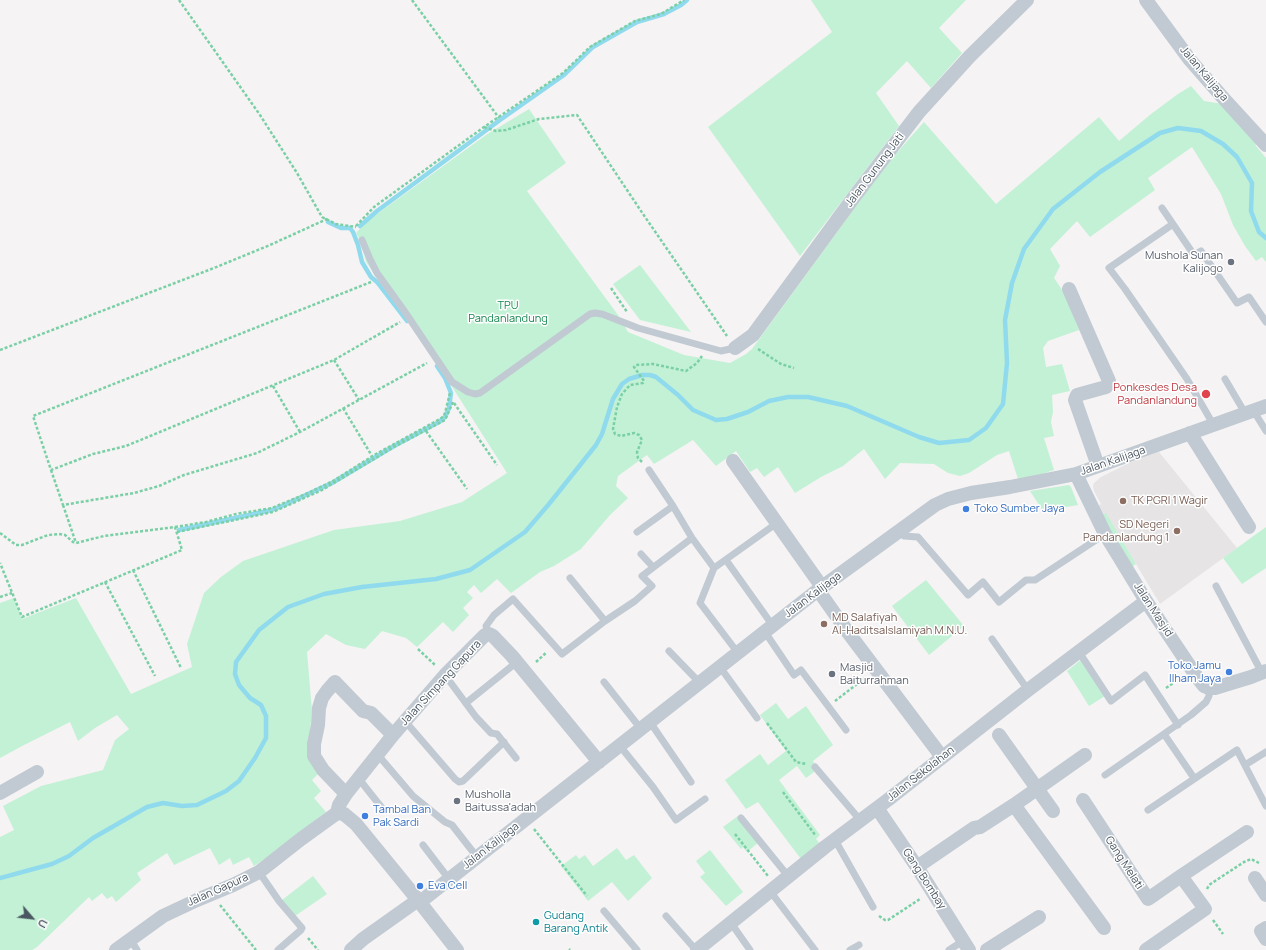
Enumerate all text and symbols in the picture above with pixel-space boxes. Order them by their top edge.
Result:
street label: Jalan Kalijaga [1177,44,1231,104]
street label: Jalan Gunung Jati [843,130,907,210]
place label: Mushola Sunan Kalijogo [1145,249,1223,275]
marker: Mushola Sunan Kalijogo [1226,257,1236,267]
park label: TPU Pandanlandung [468,299,548,325]
place label: Ponkesdes Desa Pandanlandung [1113,381,1197,407]
marker: Ponkesdes Desa Pandanlandung [1200,388,1212,400]
street label: Jalan Kalijaga [1079,444,1147,478]
place label: TK PGRI 1 Wagir [1131,494,1208,508]
marker: TK PGRI 1 Wagir [1118,496,1128,506]
place label: Toko Sumber Jaya [974,502,1065,516]
marker: Toko Sumber Jaya [961,504,971,514]
place label: SD Negeri Pandanlandung 1 [1083,518,1169,544]
marker: SD Negeri Pandanlandung 1 [1172,526,1182,536]
street label: Jalan Kalijaga [782,569,844,621]
street label: Jalan Masjid [1131,581,1175,639]
place label: MD Salafiyah Al-HaditsaIslamiyah M.N.U. [832,611,967,637]
marker: MD Salafiyah Al-HaditsaIslamiyah M.N.U. [819,619,829,629]
street label: Jalan Simpang Gapura [398,638,484,728]
place label: Toko Jamu Ilham Jaya [1168,659,1221,685]
place label: Masjid Baiturrahman [840,661,909,687]
marker: Toko Jamu Ilham Jaya [1224,667,1234,677]
marker: Masjid Baiturrahman [827,669,837,679]
street label: Jalan Sekolahan [885,744,957,804]
place label: Musholla Baitussa'adah [465,788,536,814]
marker: Musholla Baitussa'adah [452,796,462,806]
place label: Tambal Ban Pak Sardi [373,803,431,829]
marker: Tambal Ban Pak Sardi [360,811,370,821]
street label: Jalan Kalijaga [460,820,522,872]
street label: Gang Melati [1102,834,1146,892]
street label: Gang Bombay [899,846,949,912]
street label: Jalan Gapura [185,871,251,909]
place label: Eva Cell [428,879,467,893]
marker: Eva Cell [415,881,425,891]
north arrow [12,898,52,938]
place label: Gudang Barang Antik [544,909,608,935]
text: U [35,917,52,931]
marker: Gudang Barang Antik [531,917,541,927]

